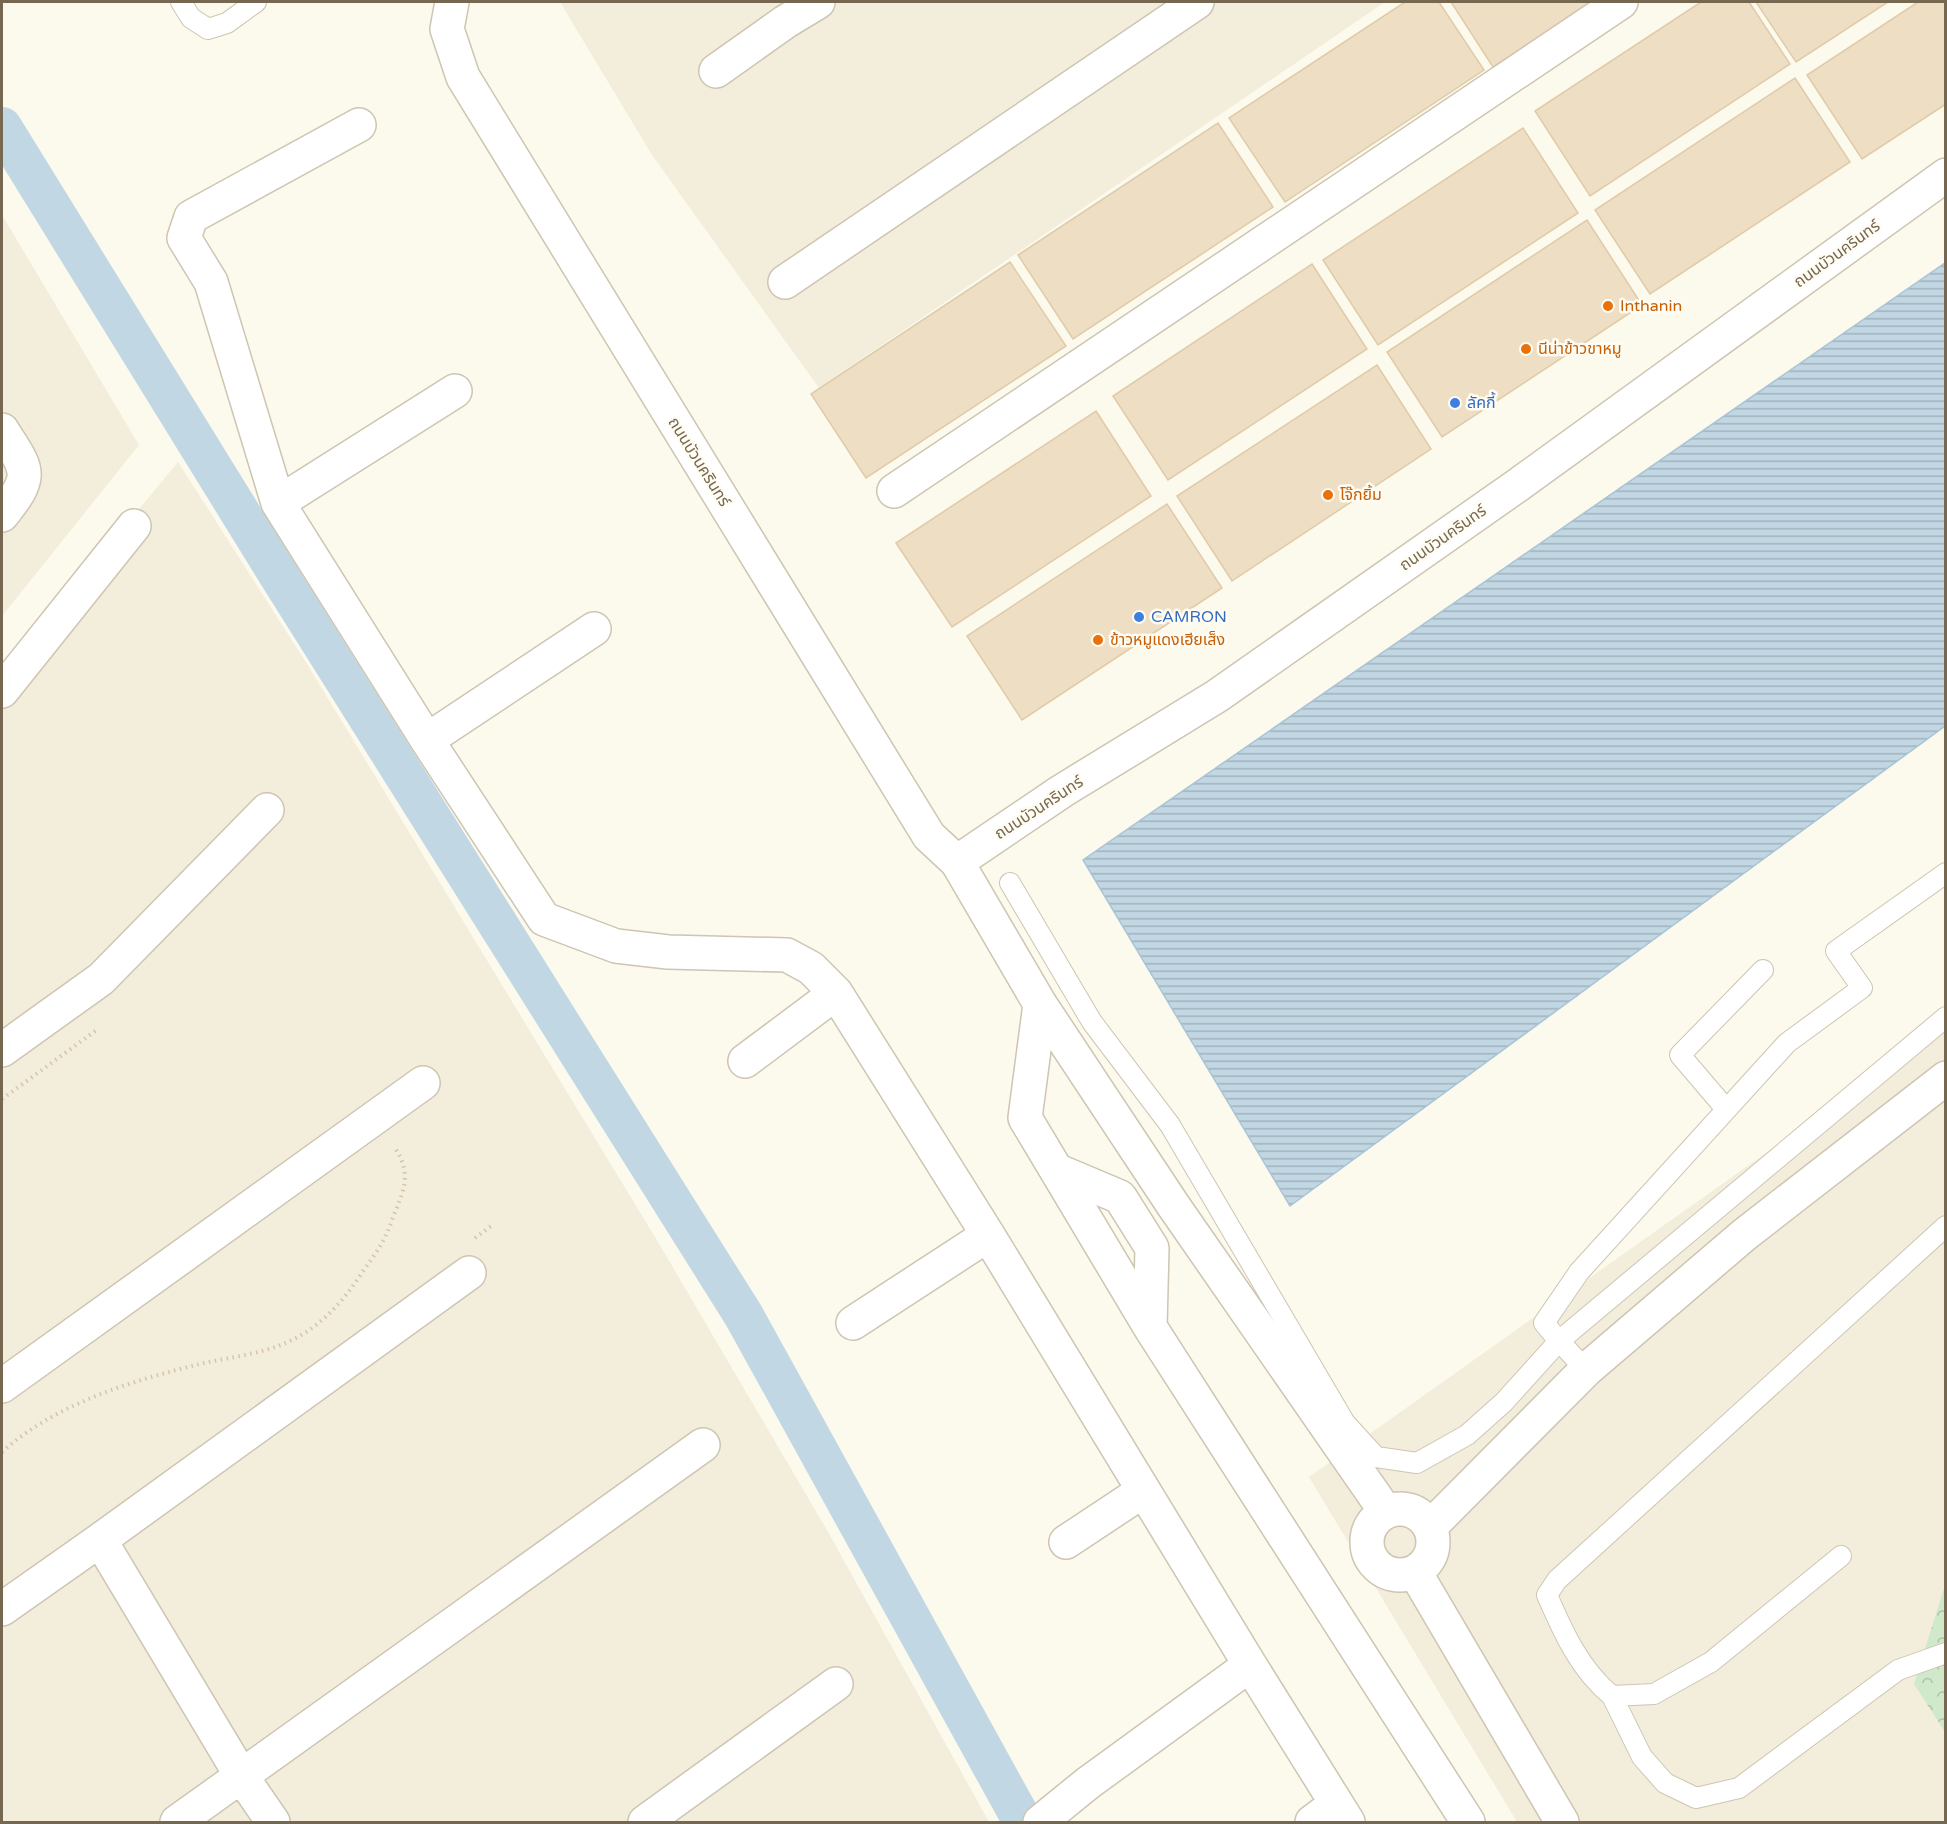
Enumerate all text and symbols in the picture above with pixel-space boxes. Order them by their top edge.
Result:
street label: ถนนบัวนครินทร์ [1790,216,1885,292]
place label: Inthanin [1620,296,1682,316]
marker: Inthanin [1601,299,1615,313]
place label: นีน่าข้าวขาหมู [1538,339,1622,359]
marker: นีน่าข้าวขาหมู [1519,342,1533,356]
place label: ลัคกี้ [1467,391,1496,413]
marker: ลัคกี้ [1448,396,1462,410]
street label: ถนนบัวนครินทร์ [664,414,735,511]
place label: โจ๊กยิ้ม [1340,484,1382,505]
marker: โจ๊กยิ้ม [1321,488,1335,502]
street label: ถนนบัวนครินทร์ [1396,500,1491,575]
place label: CAMRON [1151,607,1227,627]
marker: CAMRON [1132,610,1146,624]
place label: ข้าวหมูแดงเฮียเส็ง [1110,630,1225,650]
marker: ข้าวหมูแดงเฮียเส็ง [1091,633,1105,647]
street label: ถนนบัวนครินทร์ [991,772,1088,844]

